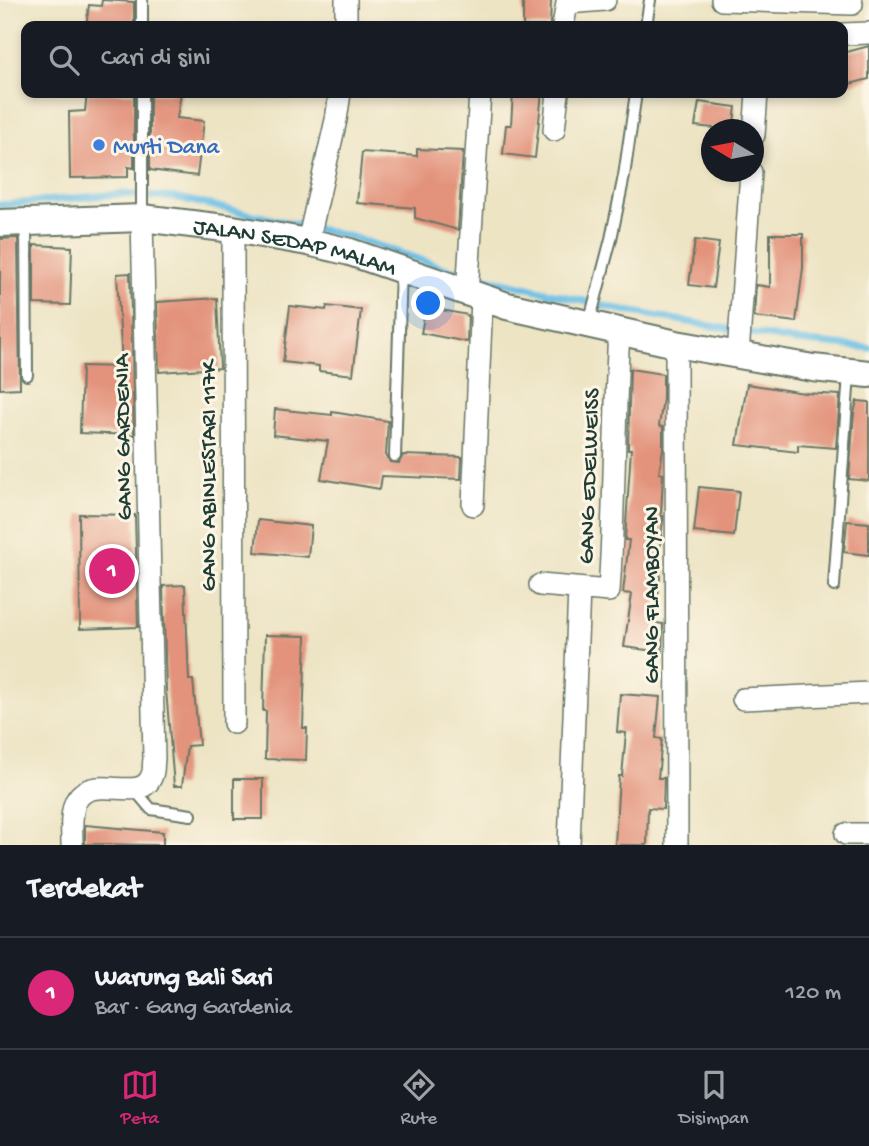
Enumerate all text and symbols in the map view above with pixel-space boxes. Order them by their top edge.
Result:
search box [21,21,848,98]
icon: search [45,41,83,79]
text: Cari di sini [101,44,211,75]
north arrow [701,119,764,182]
place label: Murti Dana [113,135,220,162]
marker: Murti Dana [91,137,107,153]
street label: JALAN SEDAP MALAM [192,214,400,284]
your location [411,286,445,320]
street label: GANG GARDENIA [110,352,139,520]
street label: GANG ABINLESTARI 117K [197,358,224,591]
street label: GANG EDELWEISS [574,387,607,564]
street label: GANG FLAMBOYAN [640,506,667,684]
pin: 1 [89,545,135,597]
text: Terdekat [28,873,141,908]
text: Warung Bali Sari [95,964,273,995]
text: 1 [46,980,56,1007]
text: 120 m [786,980,841,1007]
text: Bar · Gang Gardenia [95,995,292,1022]
tab: Peta [120,1066,159,1131]
tab: Rute [400,1066,438,1131]
tab: Disimpan [679,1066,749,1131]

